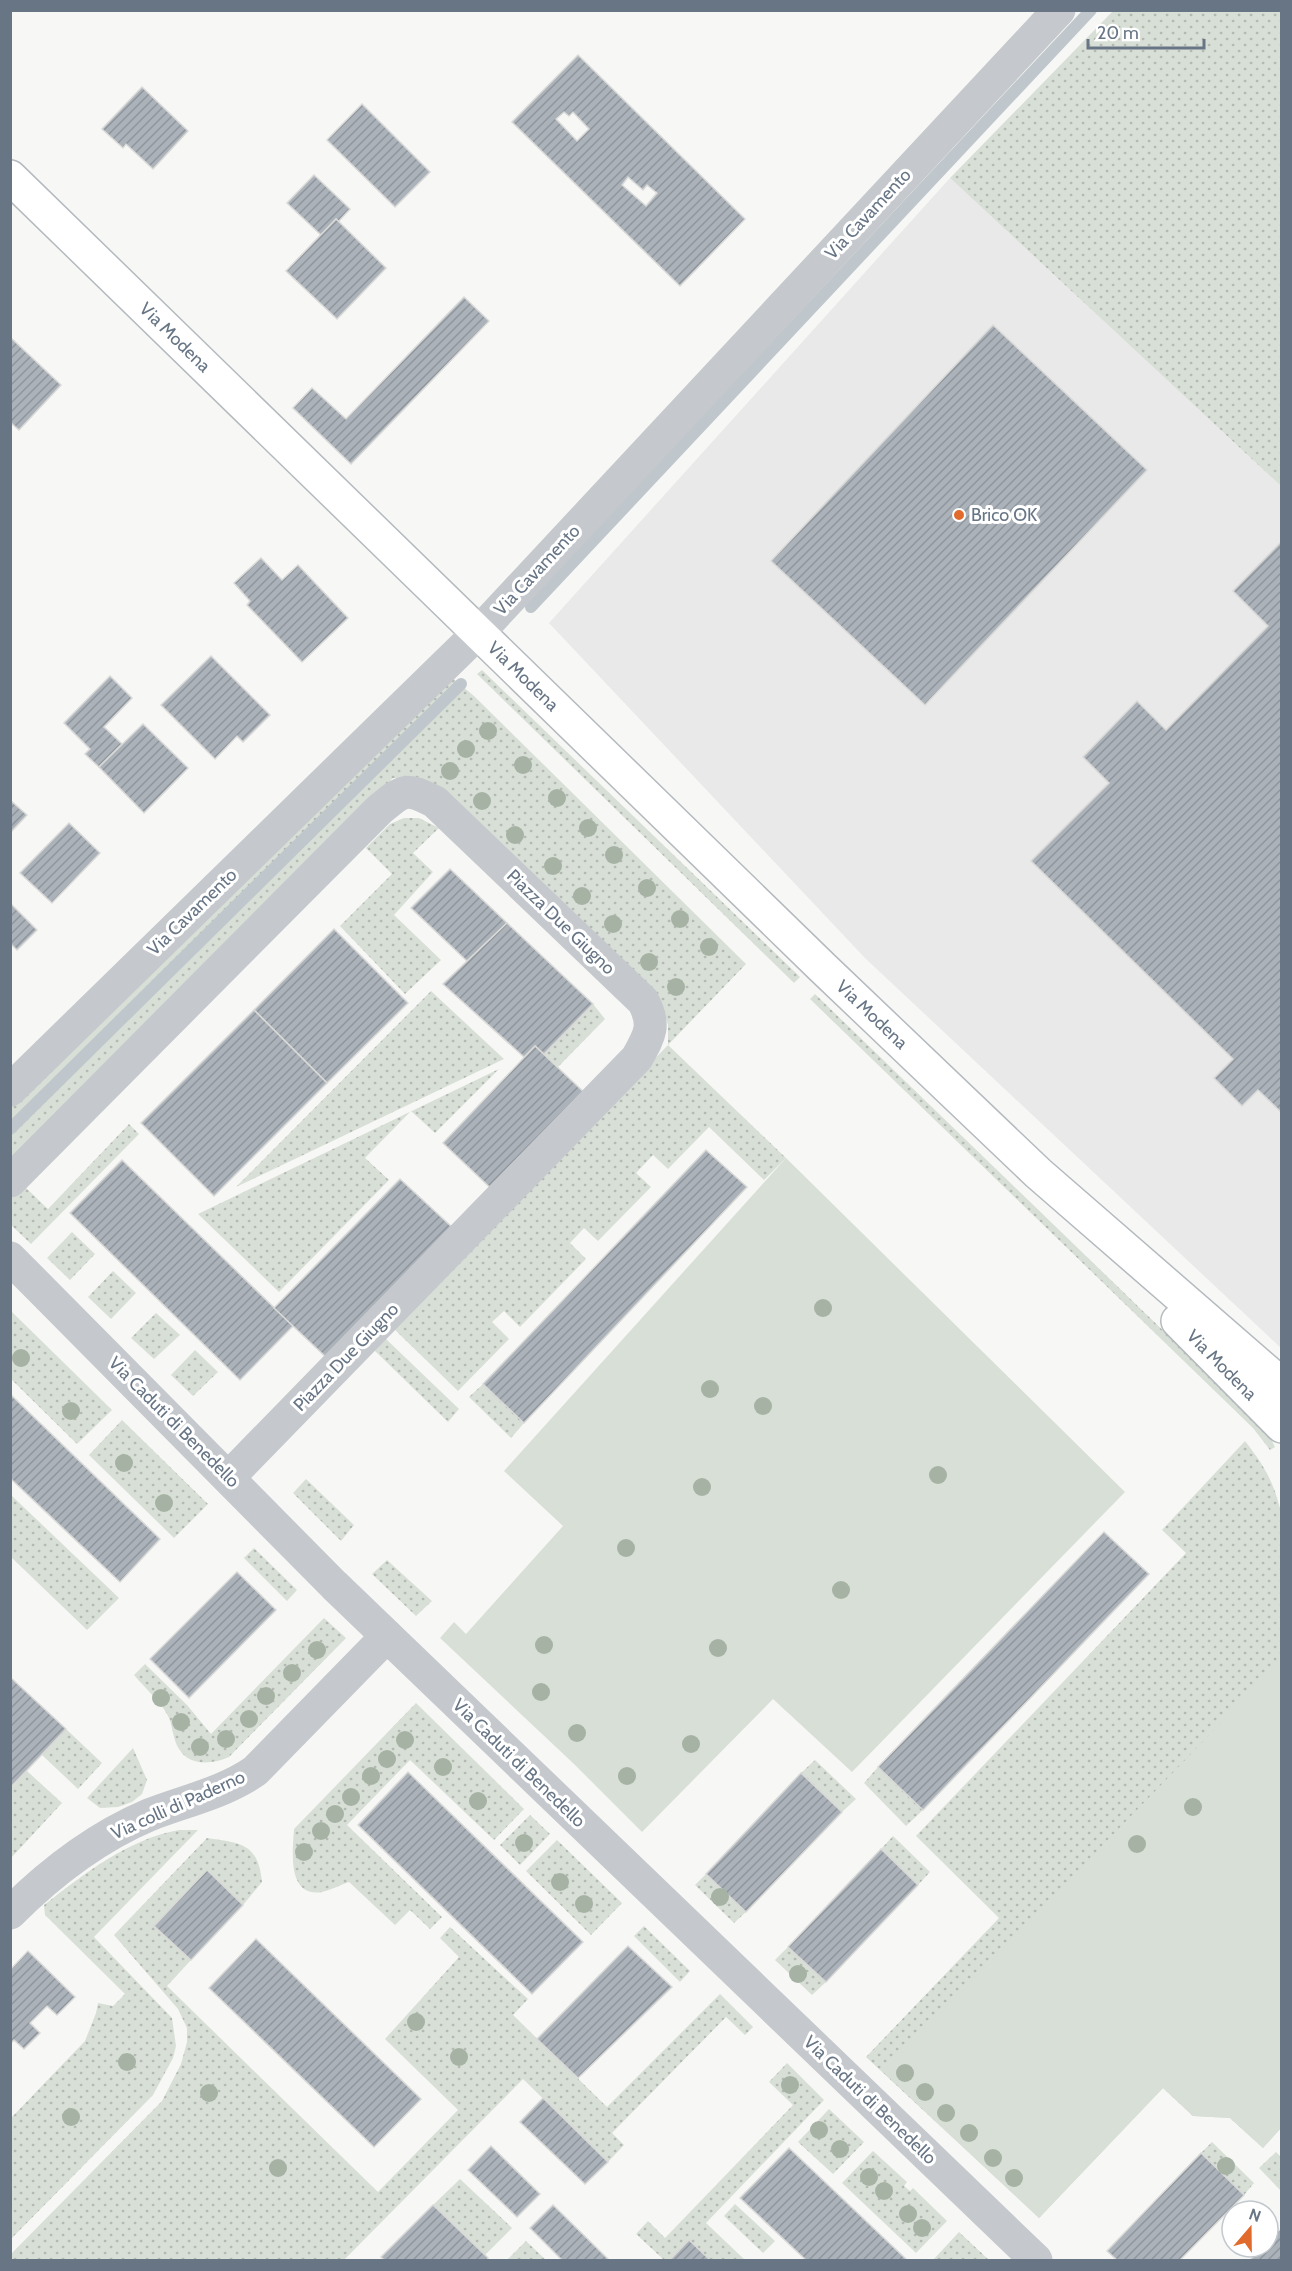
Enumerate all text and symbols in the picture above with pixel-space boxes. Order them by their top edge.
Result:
scale bar [1088,12,1204,50]
text: 20 m [1097,22,1139,44]
street label: Via Cavamento [820,164,916,264]
street label: Via Modena [135,298,215,377]
place label: Brico OK [971,504,1038,526]
marker: Brico OK [952,508,966,522]
street label: Via Cavamento [489,520,585,620]
street label: Via Modena [483,637,564,716]
street label: Via Cavamento [143,864,241,960]
street label: Piazza Due Giugno [502,865,620,979]
street label: Via Modena [832,976,913,1054]
street label: Piazza Due Giugno [289,1298,403,1416]
street label: Via Modena [1182,1325,1262,1405]
street label: Via Caduti di Benedello [104,1352,244,1492]
street label: Via Caduti di Benedello [448,1694,590,1832]
street label: Via colli di Paderno [108,1766,248,1844]
street label: Via Caduti di Benedello [799,2031,941,2169]
north arrow [1220,2199,1280,2259]
text: N [1246,2205,1264,2226]

